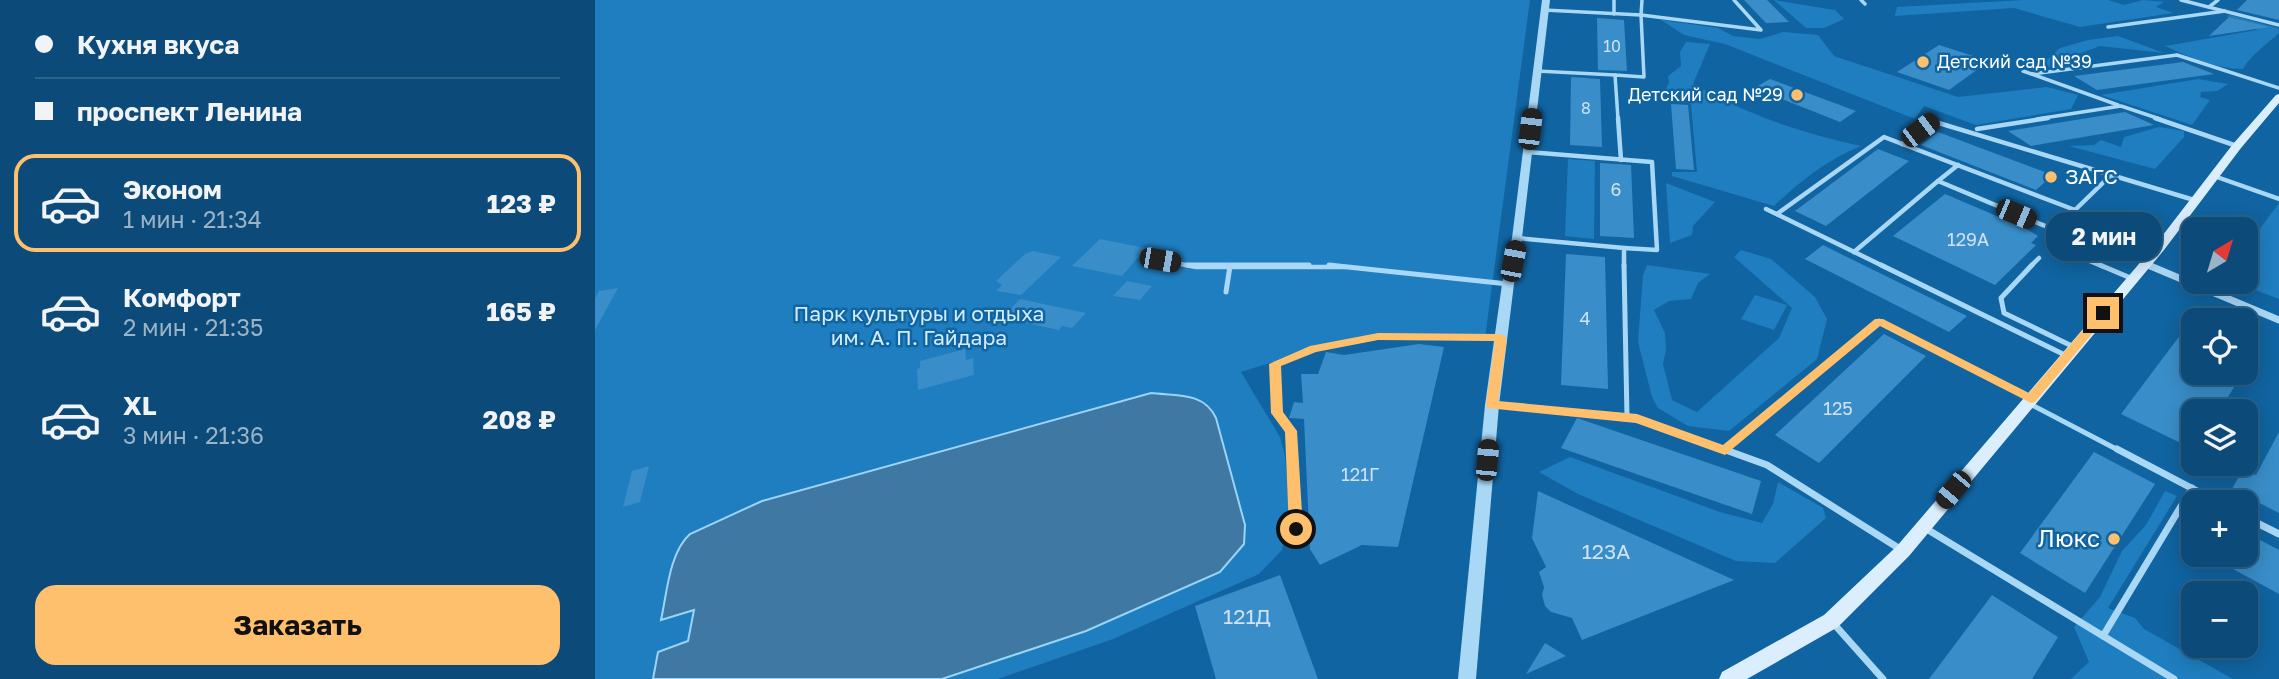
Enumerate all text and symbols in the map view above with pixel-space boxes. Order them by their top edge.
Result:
text: Кухня вкуса [77,29,239,60]
house number: 10 [1603,36,1621,56]
place label: Детский сад №39 [1937,50,2092,72]
marker: Детский сад №39 [1915,54,1931,70]
place label: Детский сад №29 [1628,83,1783,105]
marker: Детский сад №29 [1789,87,1805,103]
text: проспект Ленина [77,96,302,127]
house number: 8 [1581,98,1591,118]
car [1518,107,1543,151]
car [1897,109,1944,151]
place label: ЗАГС [2065,163,2118,189]
marker: ЗАГС [2043,169,2059,185]
icon: car [39,172,102,235]
text: Эконом [123,174,222,205]
house number: 6 [1611,178,1621,200]
text: 123 ₽ [487,188,556,219]
car [1993,196,2040,232]
text: 1 мин · 21:34 [123,205,262,233]
callout: 2 мин [2045,212,2161,260]
north arrow [2181,217,2257,294]
map controls [2181,217,2258,658]
text: 2 мин [2072,222,2136,250]
house number: 129А [1947,228,1989,250]
car [1499,238,1528,284]
car [1138,246,1183,274]
icon: car [39,280,102,343]
text: Комфорт [123,282,241,313]
text: 165 ₽ [486,296,556,327]
route end [2087,297,2119,329]
park label: Парк культуры и отдыха им. А. П. Гайдара [794,300,1044,350]
house number: 4 [1580,307,1591,329]
button: locate [2181,308,2258,385]
text: 2 мин · 21:35 [123,313,263,341]
icon: car [39,388,102,451]
text: XL [123,390,157,421]
house number: 125 [1823,397,1853,419]
button: layers [2181,399,2258,476]
text: 208 ₽ [483,404,556,435]
text: 3 мин · 21:36 [123,421,264,449]
car [1475,438,1500,482]
house number: 121Г [1341,463,1379,485]
car [1932,467,1975,513]
button: + [2181,490,2258,567]
route start [1280,513,1312,545]
place label: Люкс [2038,523,2100,552]
marker: Люкс [2106,531,2122,547]
house number: 123А [1582,538,1630,564]
button: − [2181,581,2258,658]
button: Заказать [35,585,560,665]
house number: 121Д [1223,603,1271,629]

